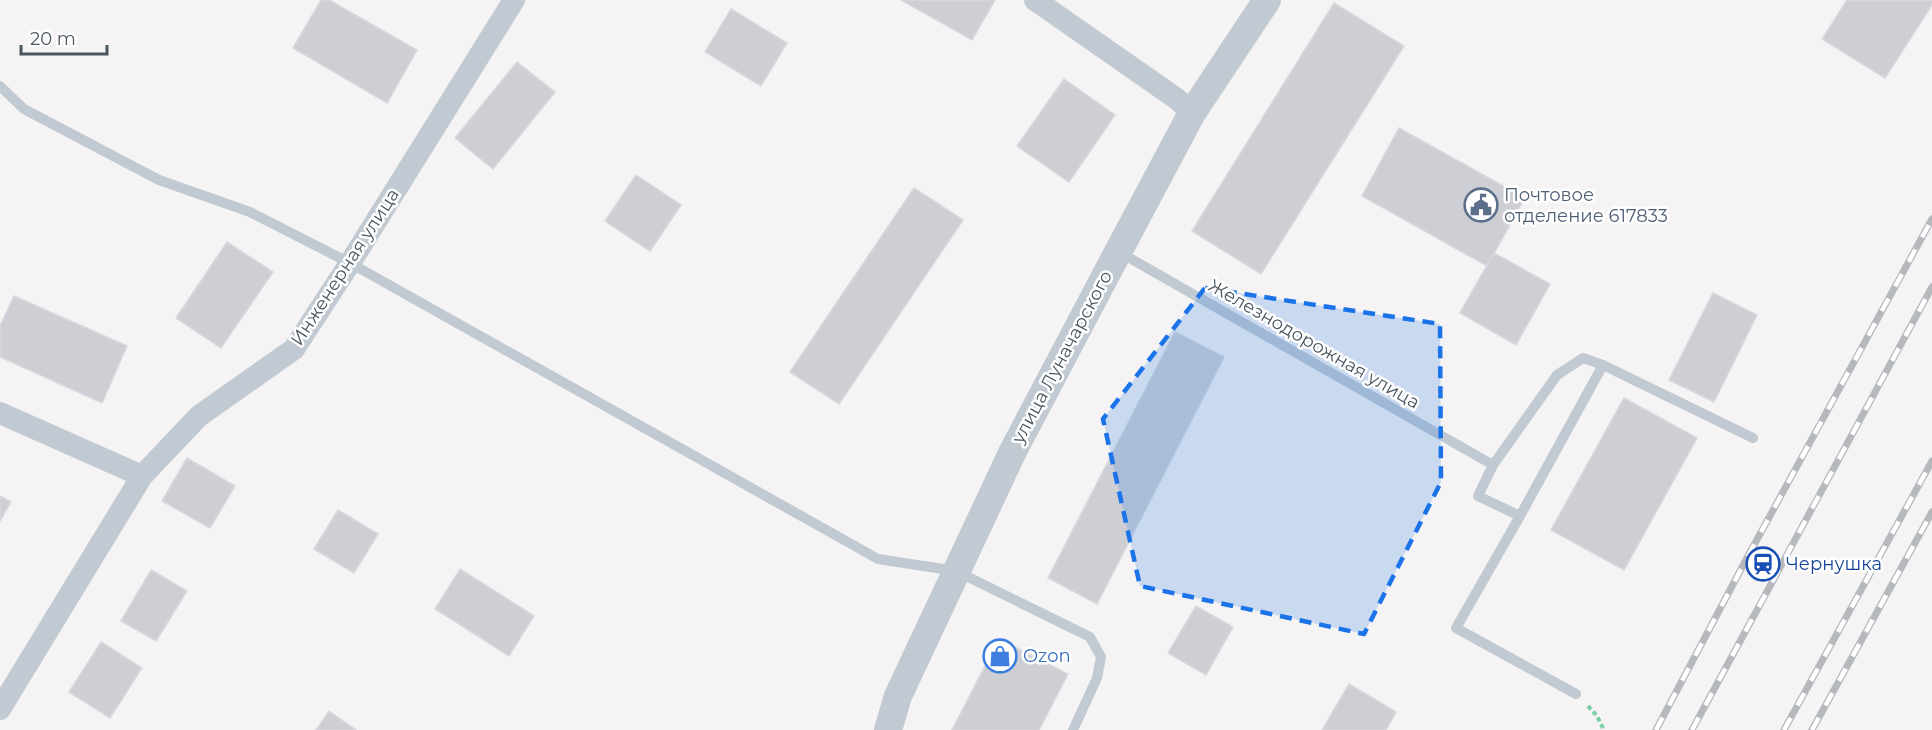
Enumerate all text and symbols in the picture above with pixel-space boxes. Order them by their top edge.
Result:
scale bar [21,18,106,56]
text: 20 m [30,28,76,50]
street label: Инженерная улица [286,184,404,350]
place label: Почтовое отделение 617833 [1504,184,1668,227]
public building icon: Почтовое отделение 617833 [1463,187,1499,223]
street label: улица Луначарского [1007,267,1117,448]
street label: Железнодорожная улица [1204,274,1424,414]
station icon: Чернушка [1745,546,1781,582]
place label: Чернушка [1786,553,1882,575]
shop icon: Ozon [982,638,1018,674]
place label: Ozon [1023,645,1071,667]

